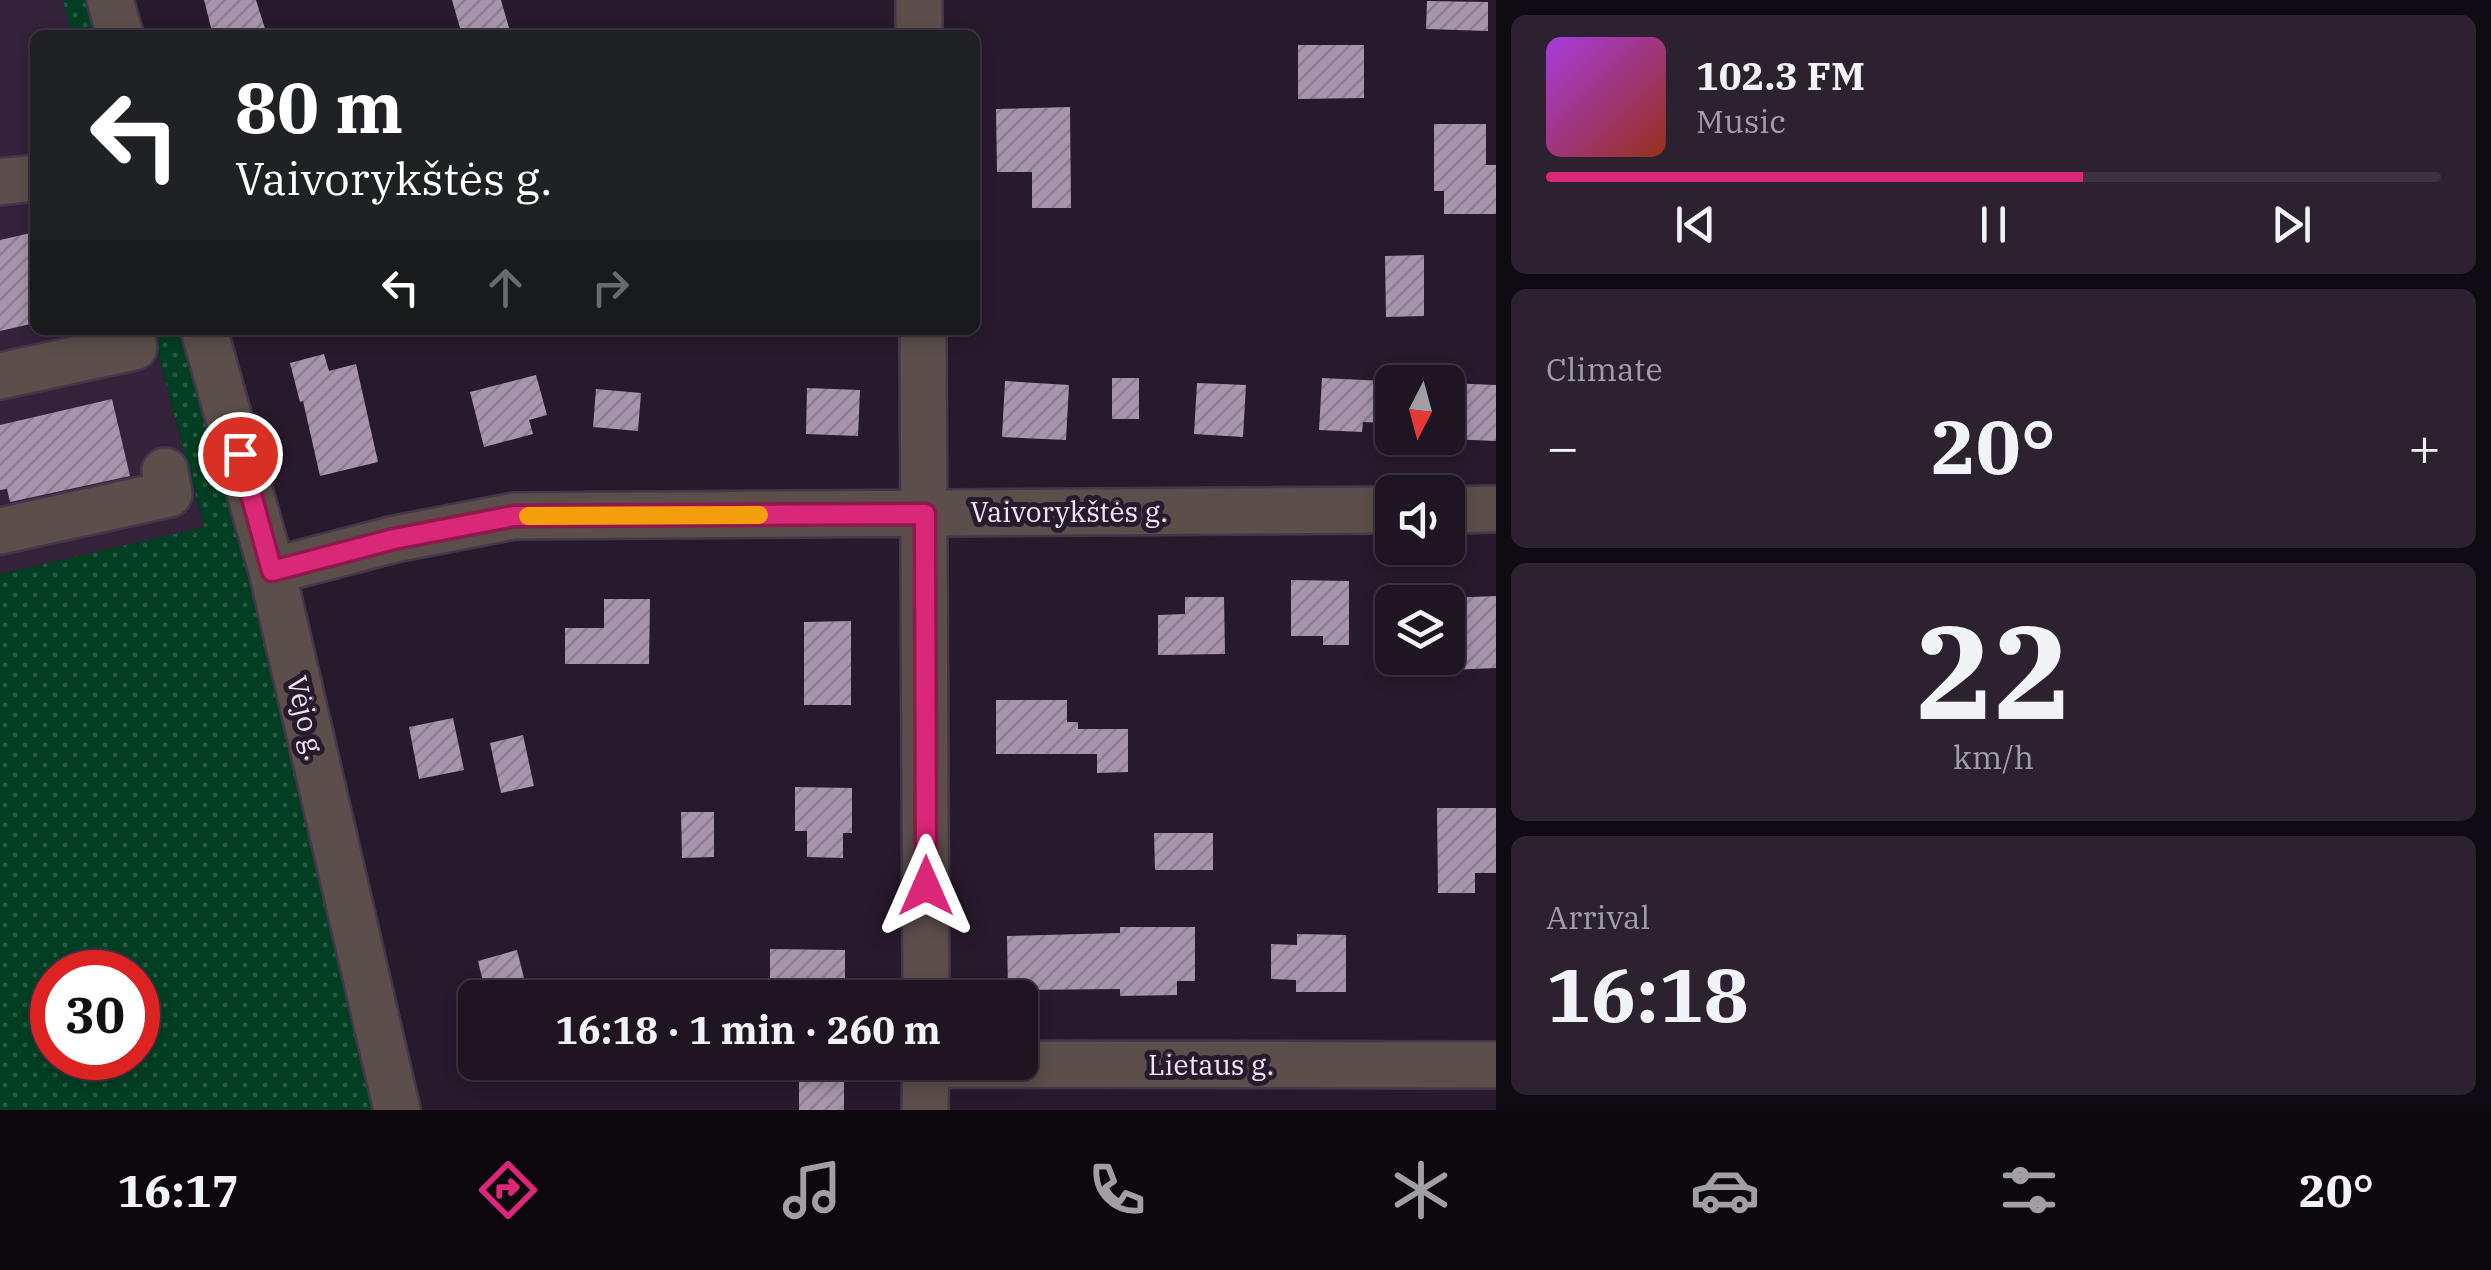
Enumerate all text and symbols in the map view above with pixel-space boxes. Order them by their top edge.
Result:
text: 102.3 FM [1696,51,1865,100]
text: 80 m [235,61,403,152]
icon: left [70,70,200,200]
text: Music [1696,100,1786,142]
text: Vaivorykštės g. [235,149,552,207]
icon: previous [1668,197,1723,252]
icon: pause [1966,197,2021,252]
icon: next [2264,197,2319,252]
icon: left [373,260,428,315]
icon: ahead [478,260,533,315]
icon: right [583,260,638,315]
text: Climate [1546,348,1663,390]
north arrow [1375,365,1465,455]
map controls [1375,365,1465,675]
text: 20° [1931,397,2056,495]
text: − [1546,411,1579,482]
text: + [2408,411,2441,482]
pin [198,412,283,497]
icon: arrive [213,427,268,482]
button: sound [1375,475,1465,565]
street label: Vaivorykštės g. [970,493,1168,530]
button: layers [1375,585,1465,675]
text: 22 [1915,586,2072,755]
street label: Vėjo g. [279,672,334,764]
text: km/h [1953,736,2034,778]
position arrow [874,834,978,938]
text: Arrival [1546,896,1650,938]
text: 16:18 [1546,945,1749,1043]
speed limit sign: 30 [30,950,160,1080]
text: 16:18 · 1 min · 260 m [555,1005,941,1054]
street label: Lietaus g. [1148,1046,1274,1083]
icon: directions [473,1155,543,1225]
icon: music [777,1155,847,1225]
icon: phone [1082,1155,1152,1225]
icon: climate [1386,1155,1456,1225]
icon: car [1690,1155,1760,1225]
icon: filters [1994,1155,2064,1225]
text: 16:17 [117,1161,239,1219]
text: 20° [2299,1161,2374,1219]

